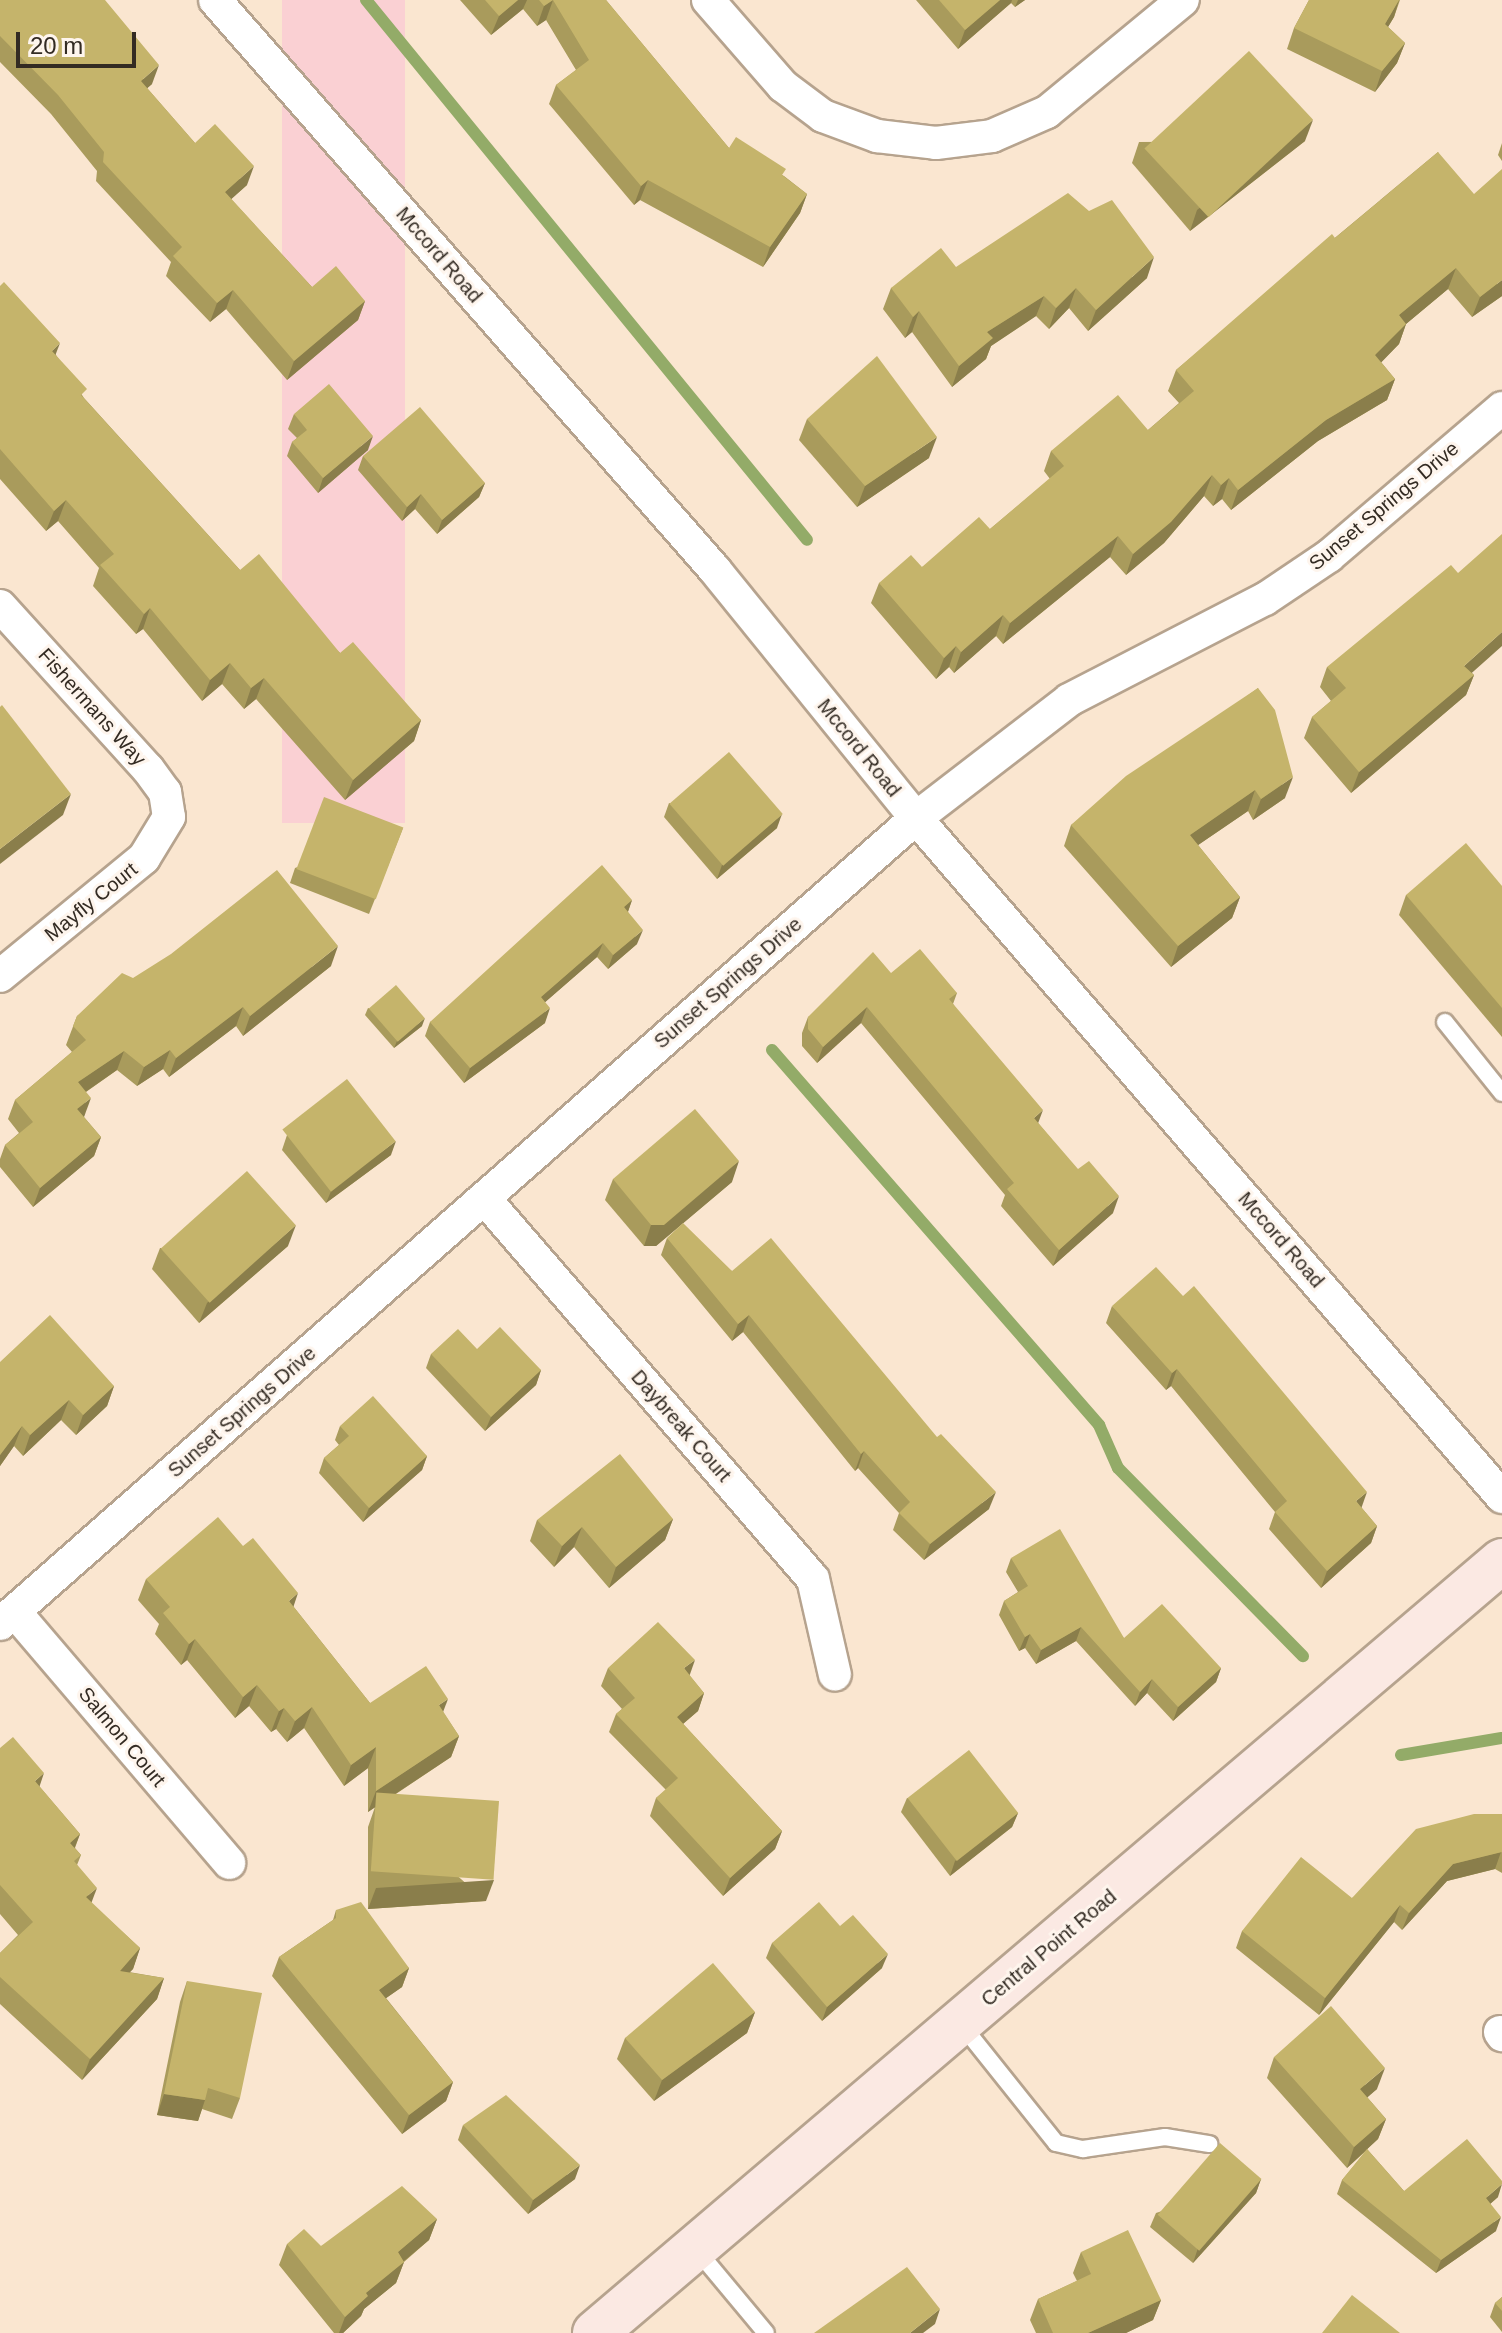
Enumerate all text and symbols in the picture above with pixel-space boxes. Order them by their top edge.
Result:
scale bar [20,16,140,66]
text: 20 m [30,32,83,59]
street label: Mccord Road [391,202,487,308]
street label: Sunset Springs Drive [1304,436,1464,576]
street label: Fishermans Way [33,643,151,771]
street label: Mccord Road [812,694,906,802]
street label: Mayfly Court [40,857,142,947]
street label: Sunset Springs Drive [649,912,807,1054]
street label: Mccord Road [1233,1187,1329,1293]
street label: Sunset Springs Drive [163,1341,321,1483]
street label: Daybreak Court [626,1365,736,1487]
street label: Salmon Court [74,1682,170,1792]
street label: Central Point Road [977,1884,1121,2012]

